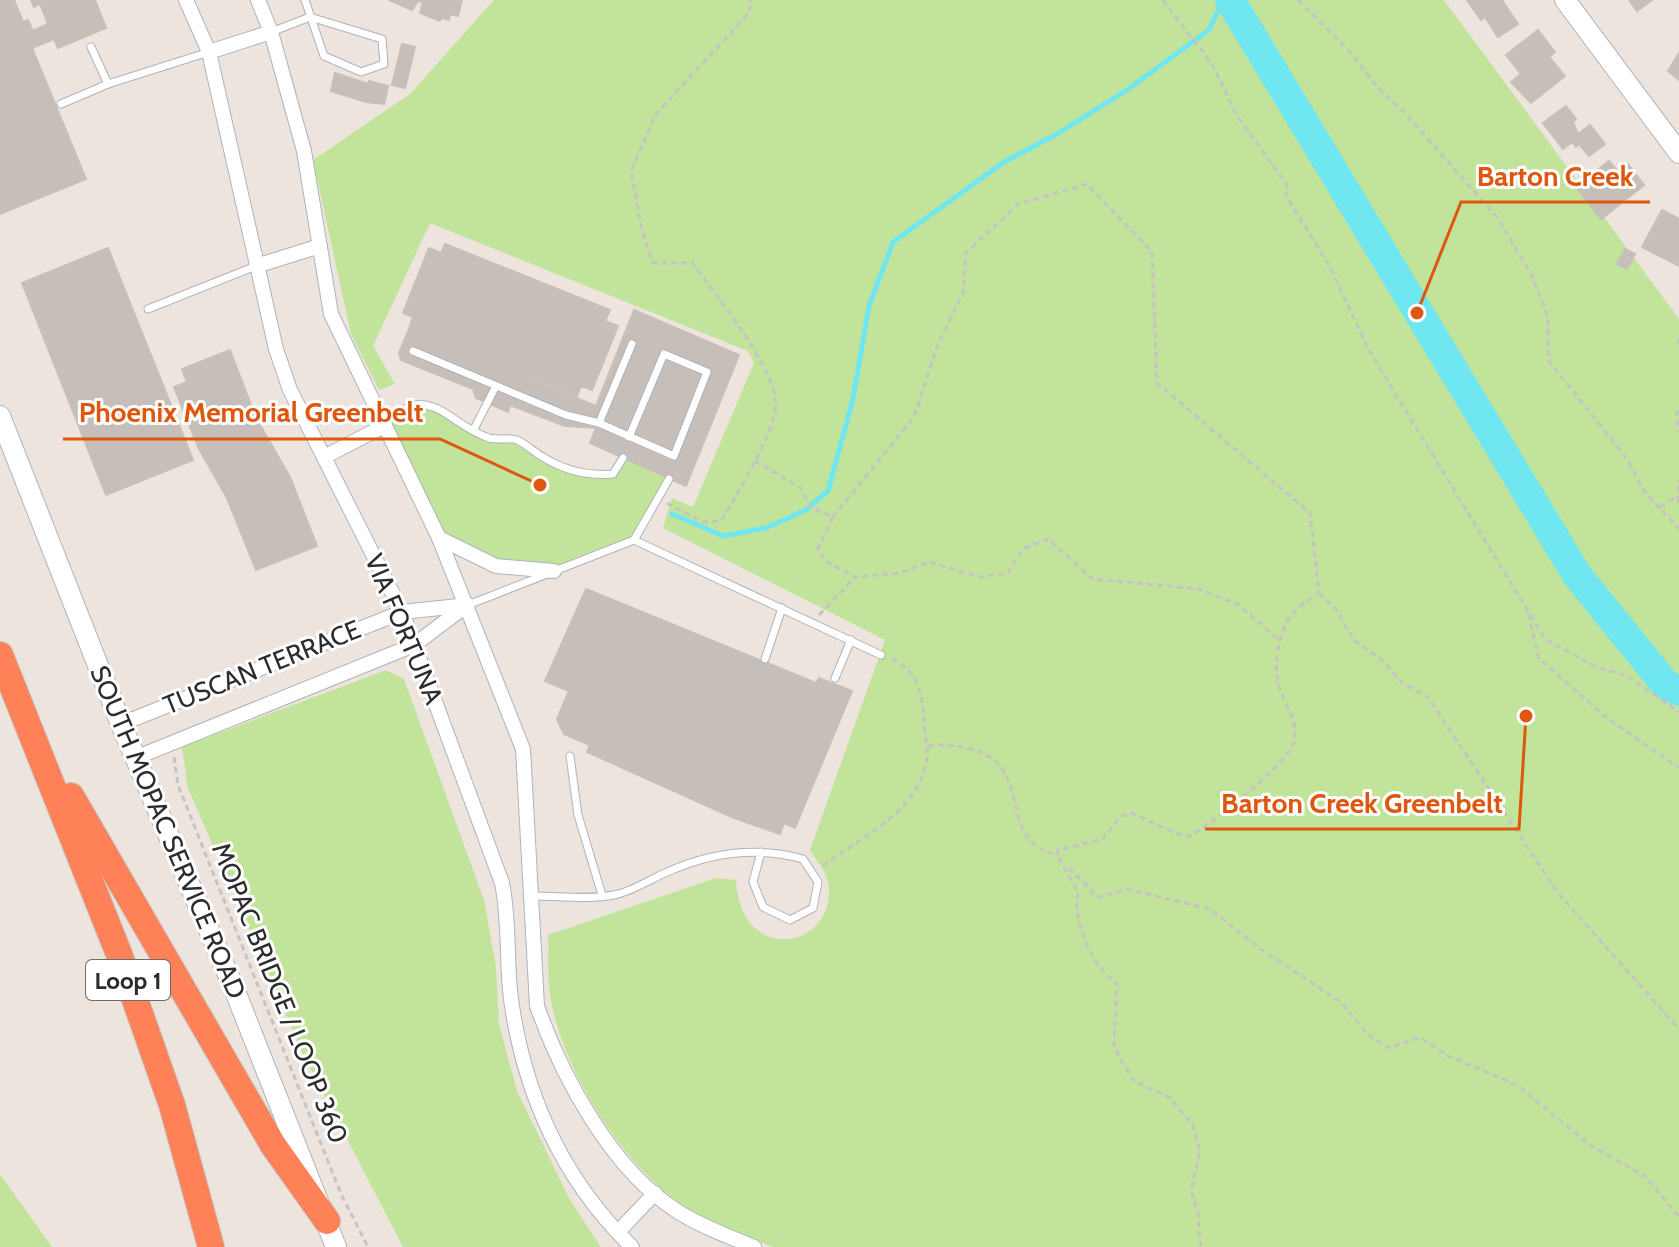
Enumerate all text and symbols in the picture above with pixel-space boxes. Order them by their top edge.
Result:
callout: Barton Creek [1461,150,1650,202]
text: Barton Creek [1477,159,1634,193]
callout: Phoenix Memorial Greenbelt [63,387,440,439]
text: Phoenix Memorial Greenbelt [79,395,423,429]
street label: VIA FORTUNA [358,549,450,709]
street label: TUSCAN TERRACE [159,613,365,721]
street label: SOUTH MOPAC SERVICE ROAD [83,661,253,1003]
callout: Barton Creek Greenbelt [1205,777,1519,829]
text: Barton Creek Greenbelt [1221,786,1503,820]
street label: MOPAC BRIDGE / LOOP 360 [205,838,355,1148]
road number: Loop 1 [86,960,170,1000]

